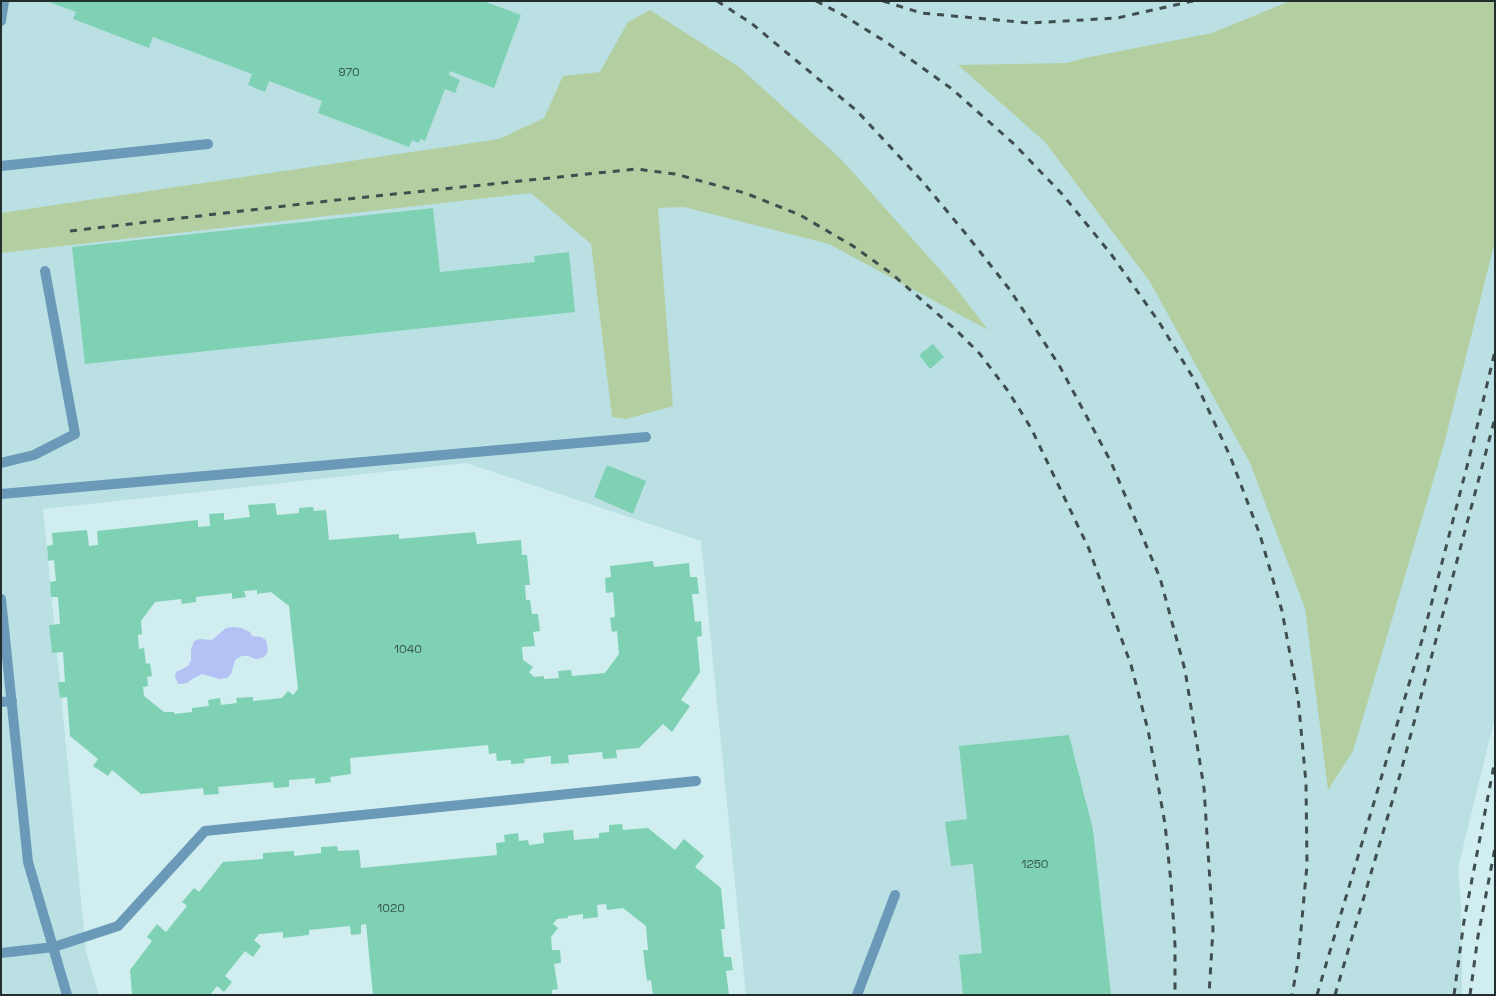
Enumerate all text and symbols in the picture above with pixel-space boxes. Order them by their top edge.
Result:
house number: 970 [338,66,360,80]
house number: 1040 [394,643,422,657]
house number: 1250 [1021,858,1049,872]
house number: 1020 [377,902,405,916]

